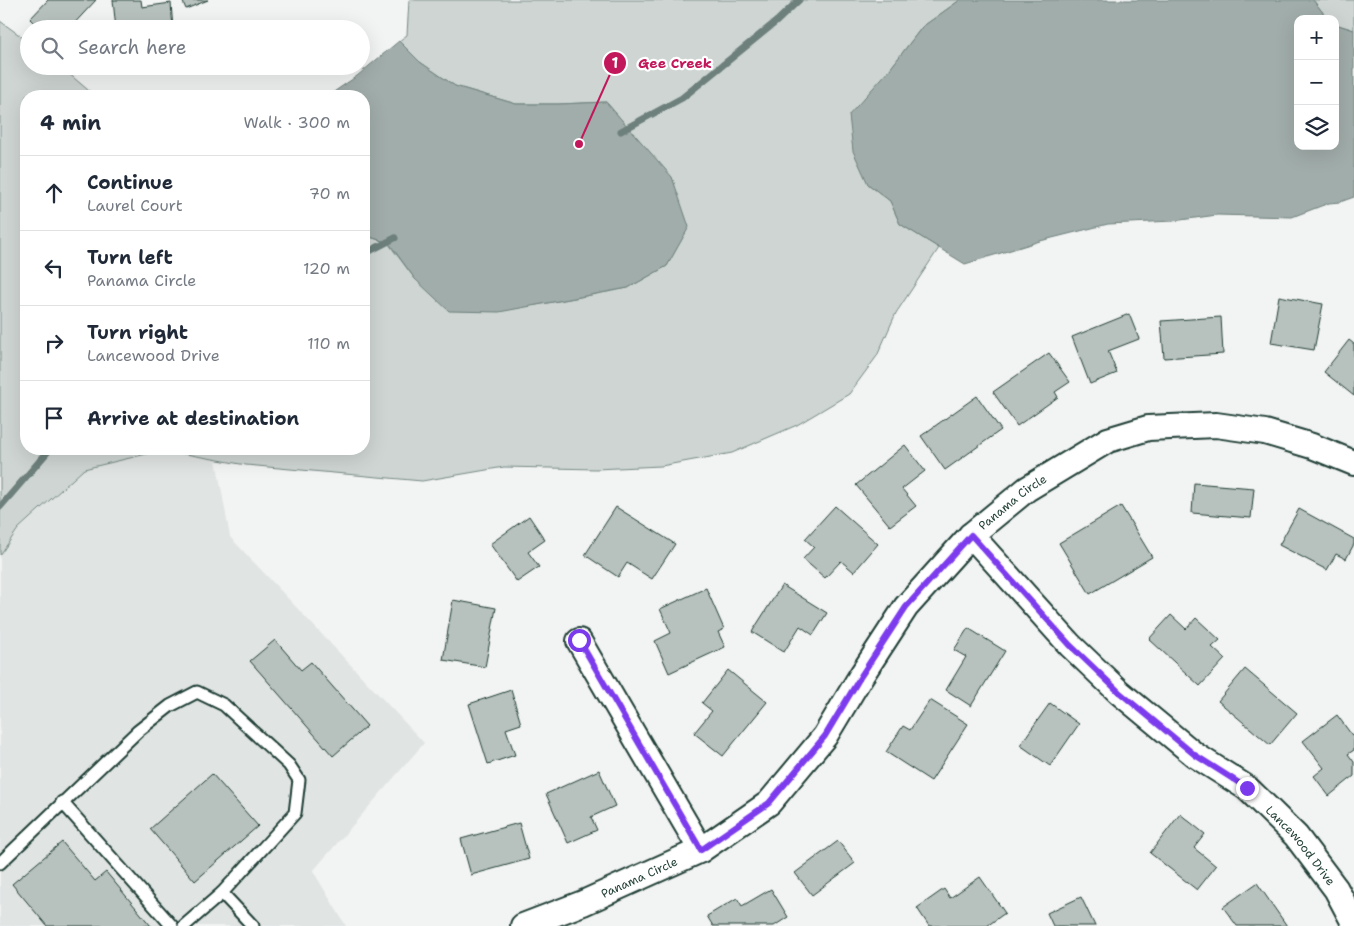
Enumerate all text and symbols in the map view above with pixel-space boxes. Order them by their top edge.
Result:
map controls [1294,15,1339,150]
button: + [1294,15,1339,60]
search box [20,20,370,75]
icon: search [38,34,66,62]
text: Search here [78,35,187,60]
callout: Gee Creek [603,48,722,77]
text: 1 [612,53,619,73]
text: Gee Creek [638,54,712,72]
button: − [1294,60,1339,105]
button: layers [1294,105,1339,150]
text: 4 min [40,109,101,137]
text: Walk · 300 m [243,112,350,133]
text: Continue [87,170,173,195]
icon: ahead [40,179,68,207]
text: 70 m [309,183,350,204]
text: Laurel Court [87,195,183,216]
text: Turn left [87,245,173,270]
icon: left [40,254,68,282]
text: 120 m [303,258,350,279]
text: Panama Circle [87,270,196,291]
text: Turn right [87,320,188,345]
icon: right [40,329,68,357]
text: 110 m [307,333,350,354]
text: Lancewood Drive [87,345,220,366]
icon: arrive [40,404,68,432]
text: Arrive at destination [87,406,299,431]
street label: Panama Circle [975,471,1050,534]
route start [568,629,591,652]
route end [1236,777,1259,800]
street label: Lancewood Drive [1262,803,1339,889]
street label: Panama Circle [599,853,680,902]

